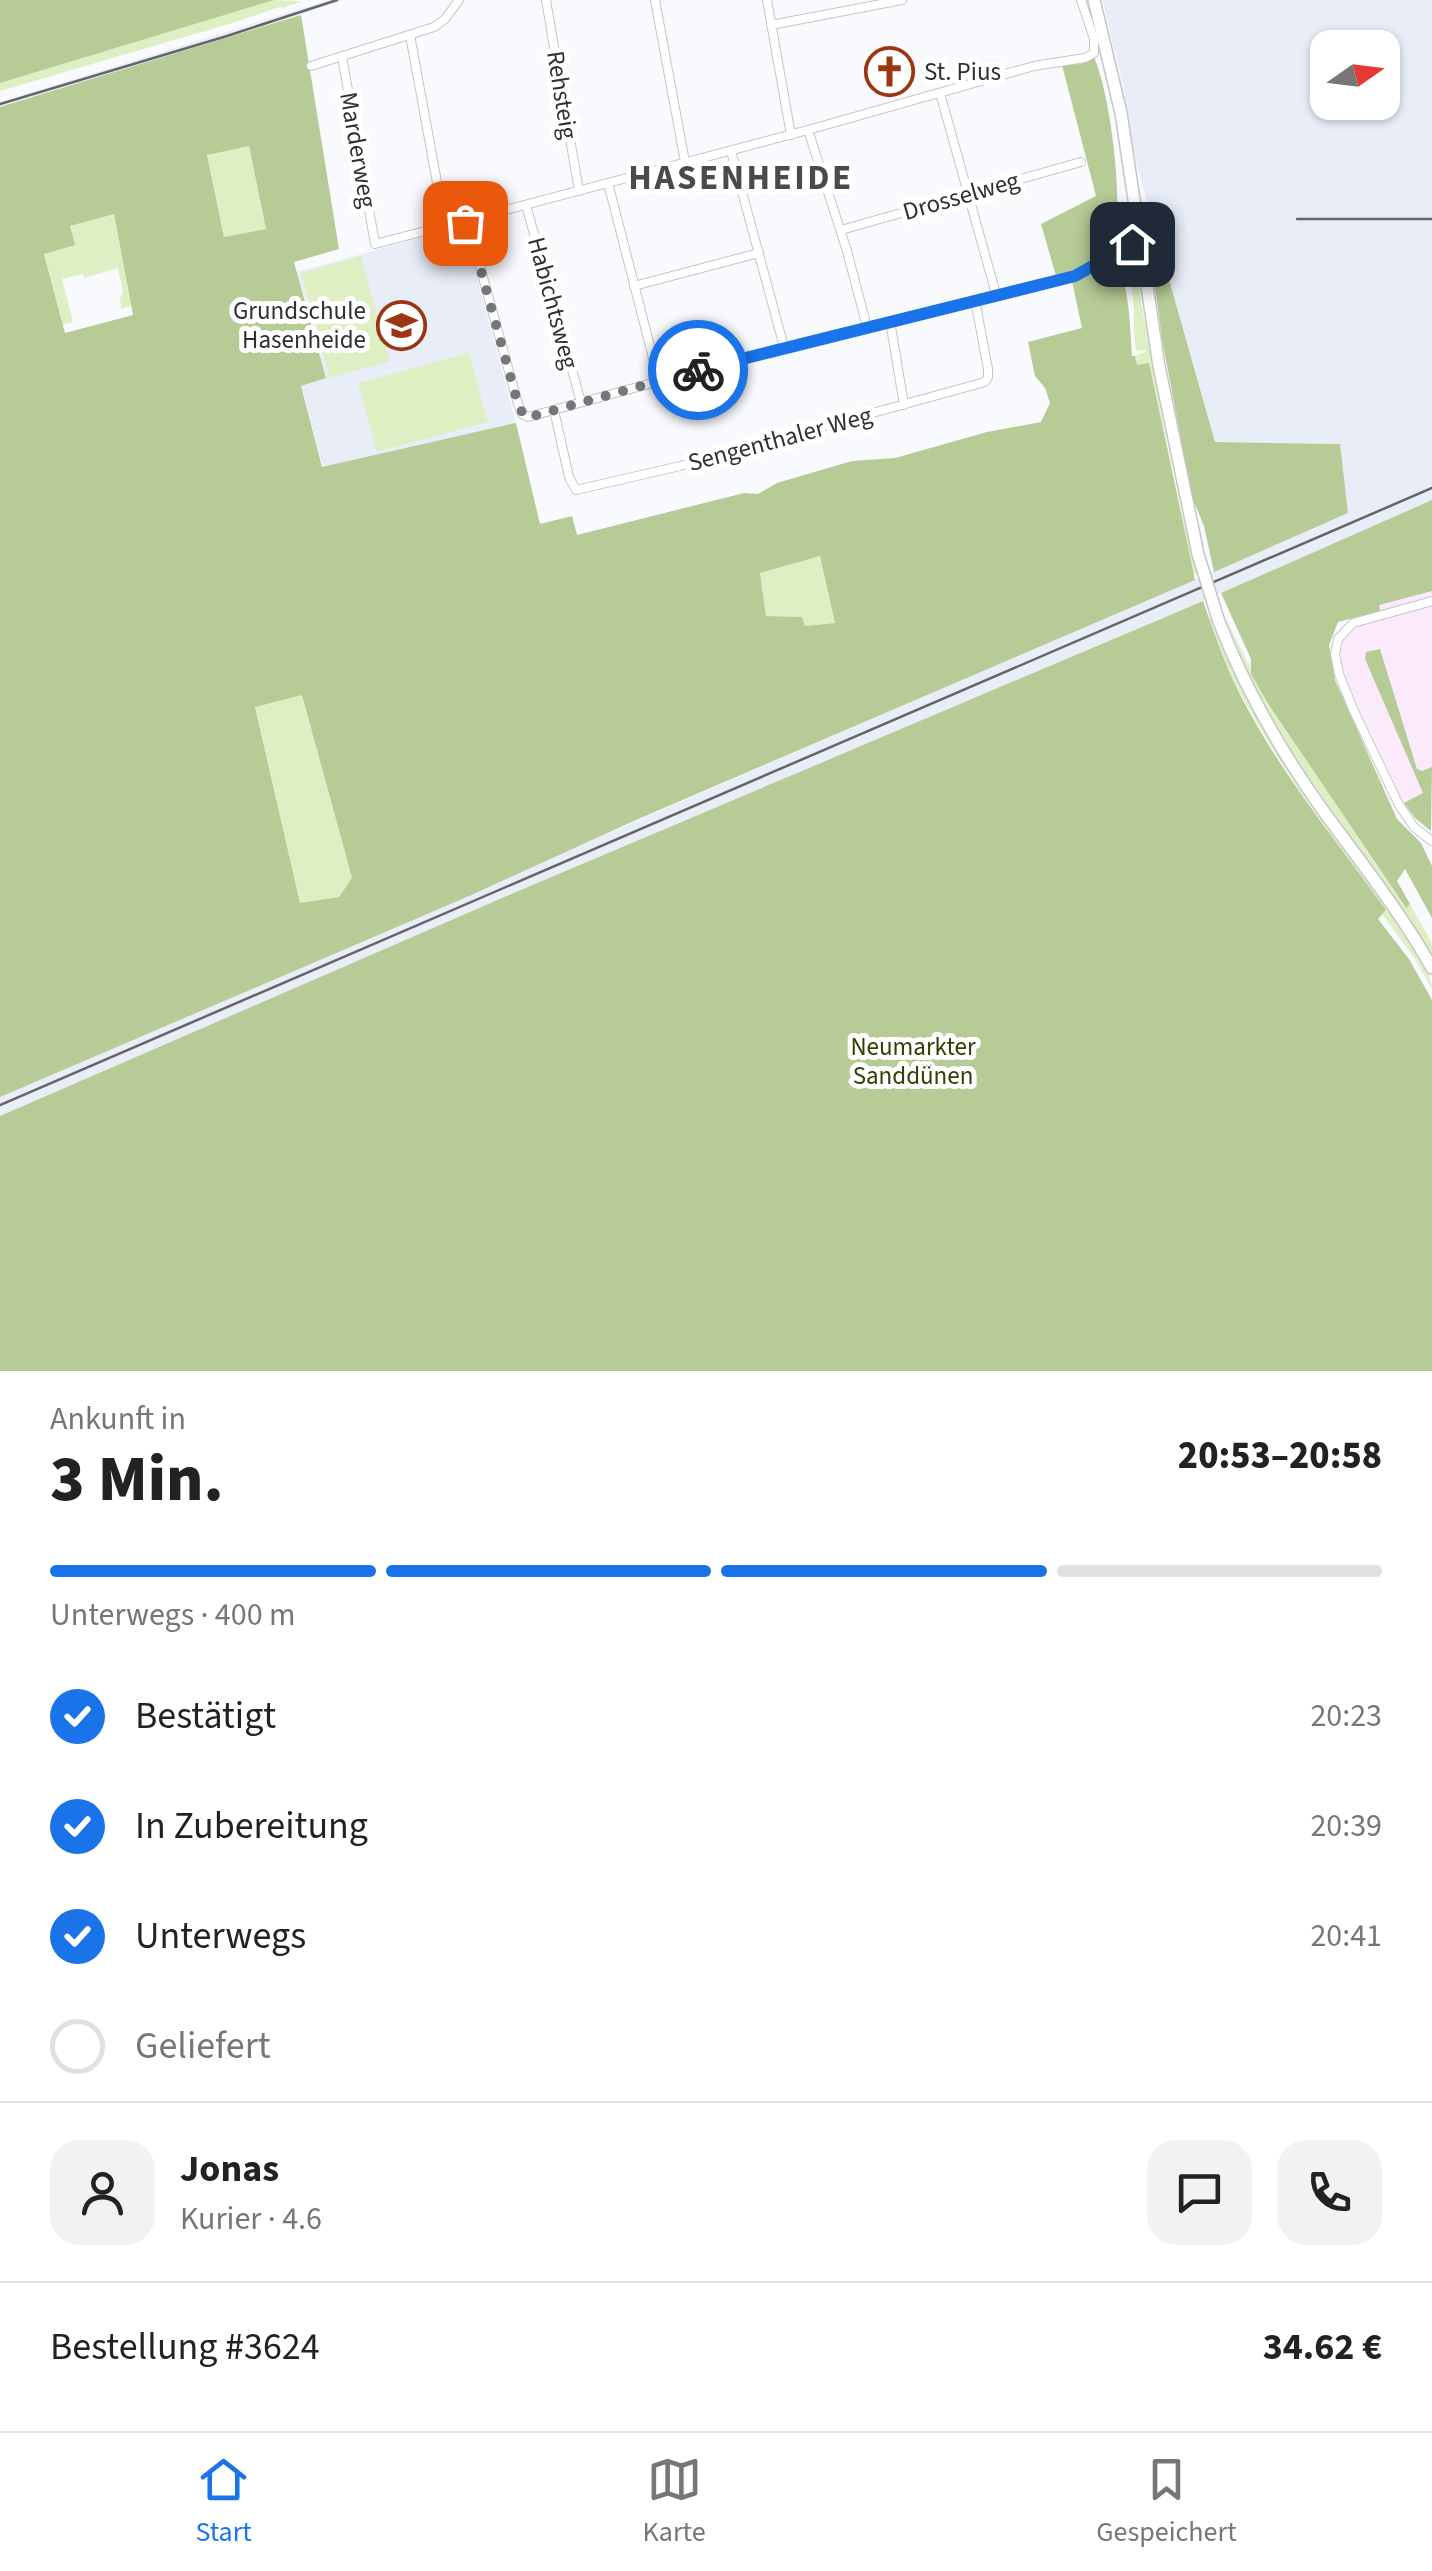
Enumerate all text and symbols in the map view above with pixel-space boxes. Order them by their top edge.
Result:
north arrow [1310,30,1400,120]
map controls [1310,30,1400,120]
church icon: St. Pius [863,46,915,98]
street label: Rehsteig [537,48,587,142]
place label: St. Pius [924,54,1001,90]
street label: Marderweg [330,89,386,211]
district label: HASENHEIDE [628,153,854,203]
street label: Drosselweg [899,162,1024,230]
pin [423,181,508,266]
icon: bag [438,196,493,251]
pin [1090,202,1175,287]
icon: home [1105,217,1160,272]
street label: Habichtsweg [518,233,588,373]
place label: Grundschule Hasenheide [233,293,366,358]
school or university icon: Grundschule Hasenheide [375,299,427,351]
courier [648,320,748,420]
icon: bike [671,343,726,398]
street label: Sengenthaler Weg [684,397,876,481]
park label: Neumarkter Sanddünen [850,1029,976,1094]
text: Ankunft in [50,1396,186,1442]
text: 20:53–20:58 [1178,1429,1382,1483]
text: 3 Min. [50,1433,224,1526]
text: Unterwegs · 400 m [50,1592,296,1638]
icon: check [50,1689,105,1744]
text: Bestätigt [135,1689,276,1743]
text: 20:23 [1310,1693,1382,1739]
icon: check [50,1799,105,1854]
text: In Zubereitung [135,1799,368,1853]
text: 20:39 [1310,1803,1382,1849]
icon: check [50,1909,105,1964]
text: Unterwegs [135,1909,306,1963]
text: 20:41 [1310,1913,1382,1959]
text: Geliefert [135,2019,271,2073]
button: person [50,2140,155,2245]
button: chat [1147,2140,1252,2245]
button: phone [1277,2140,1382,2245]
text: Jonas [180,2142,279,2196]
text: Kurier · 4.6 [180,2196,322,2242]
text: Bestellung #3624 [50,2320,320,2374]
text: 34.62 € [1263,2320,1382,2374]
tab: Start [195,2452,252,2552]
tab: Karte [643,2452,706,2552]
tab: Gespeichert [1096,2452,1237,2552]

